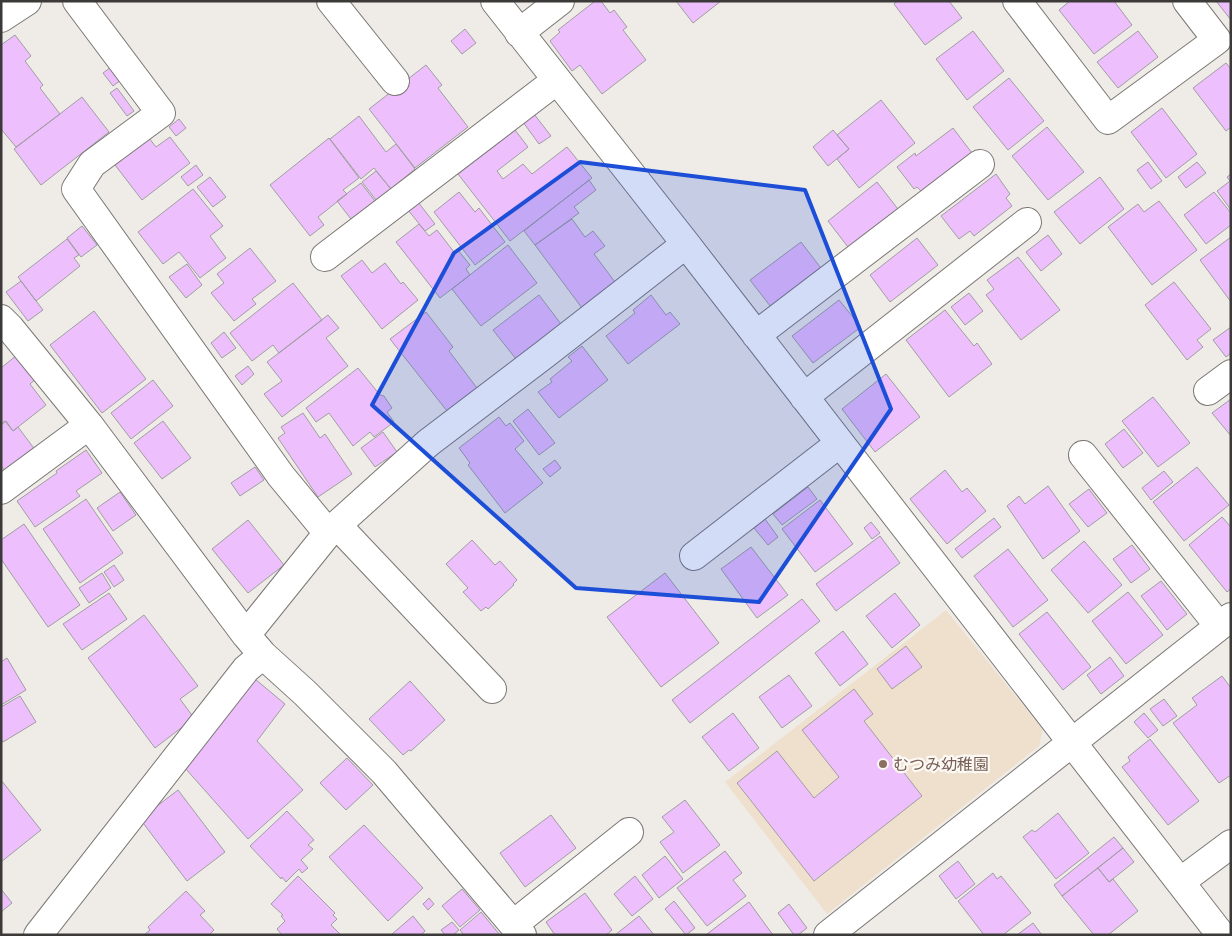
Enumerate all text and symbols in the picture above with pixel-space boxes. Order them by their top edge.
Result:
place label: むつみ幼稚園 [893,755,989,774]
marker: むつみ幼稚園 [877,758,889,770]

